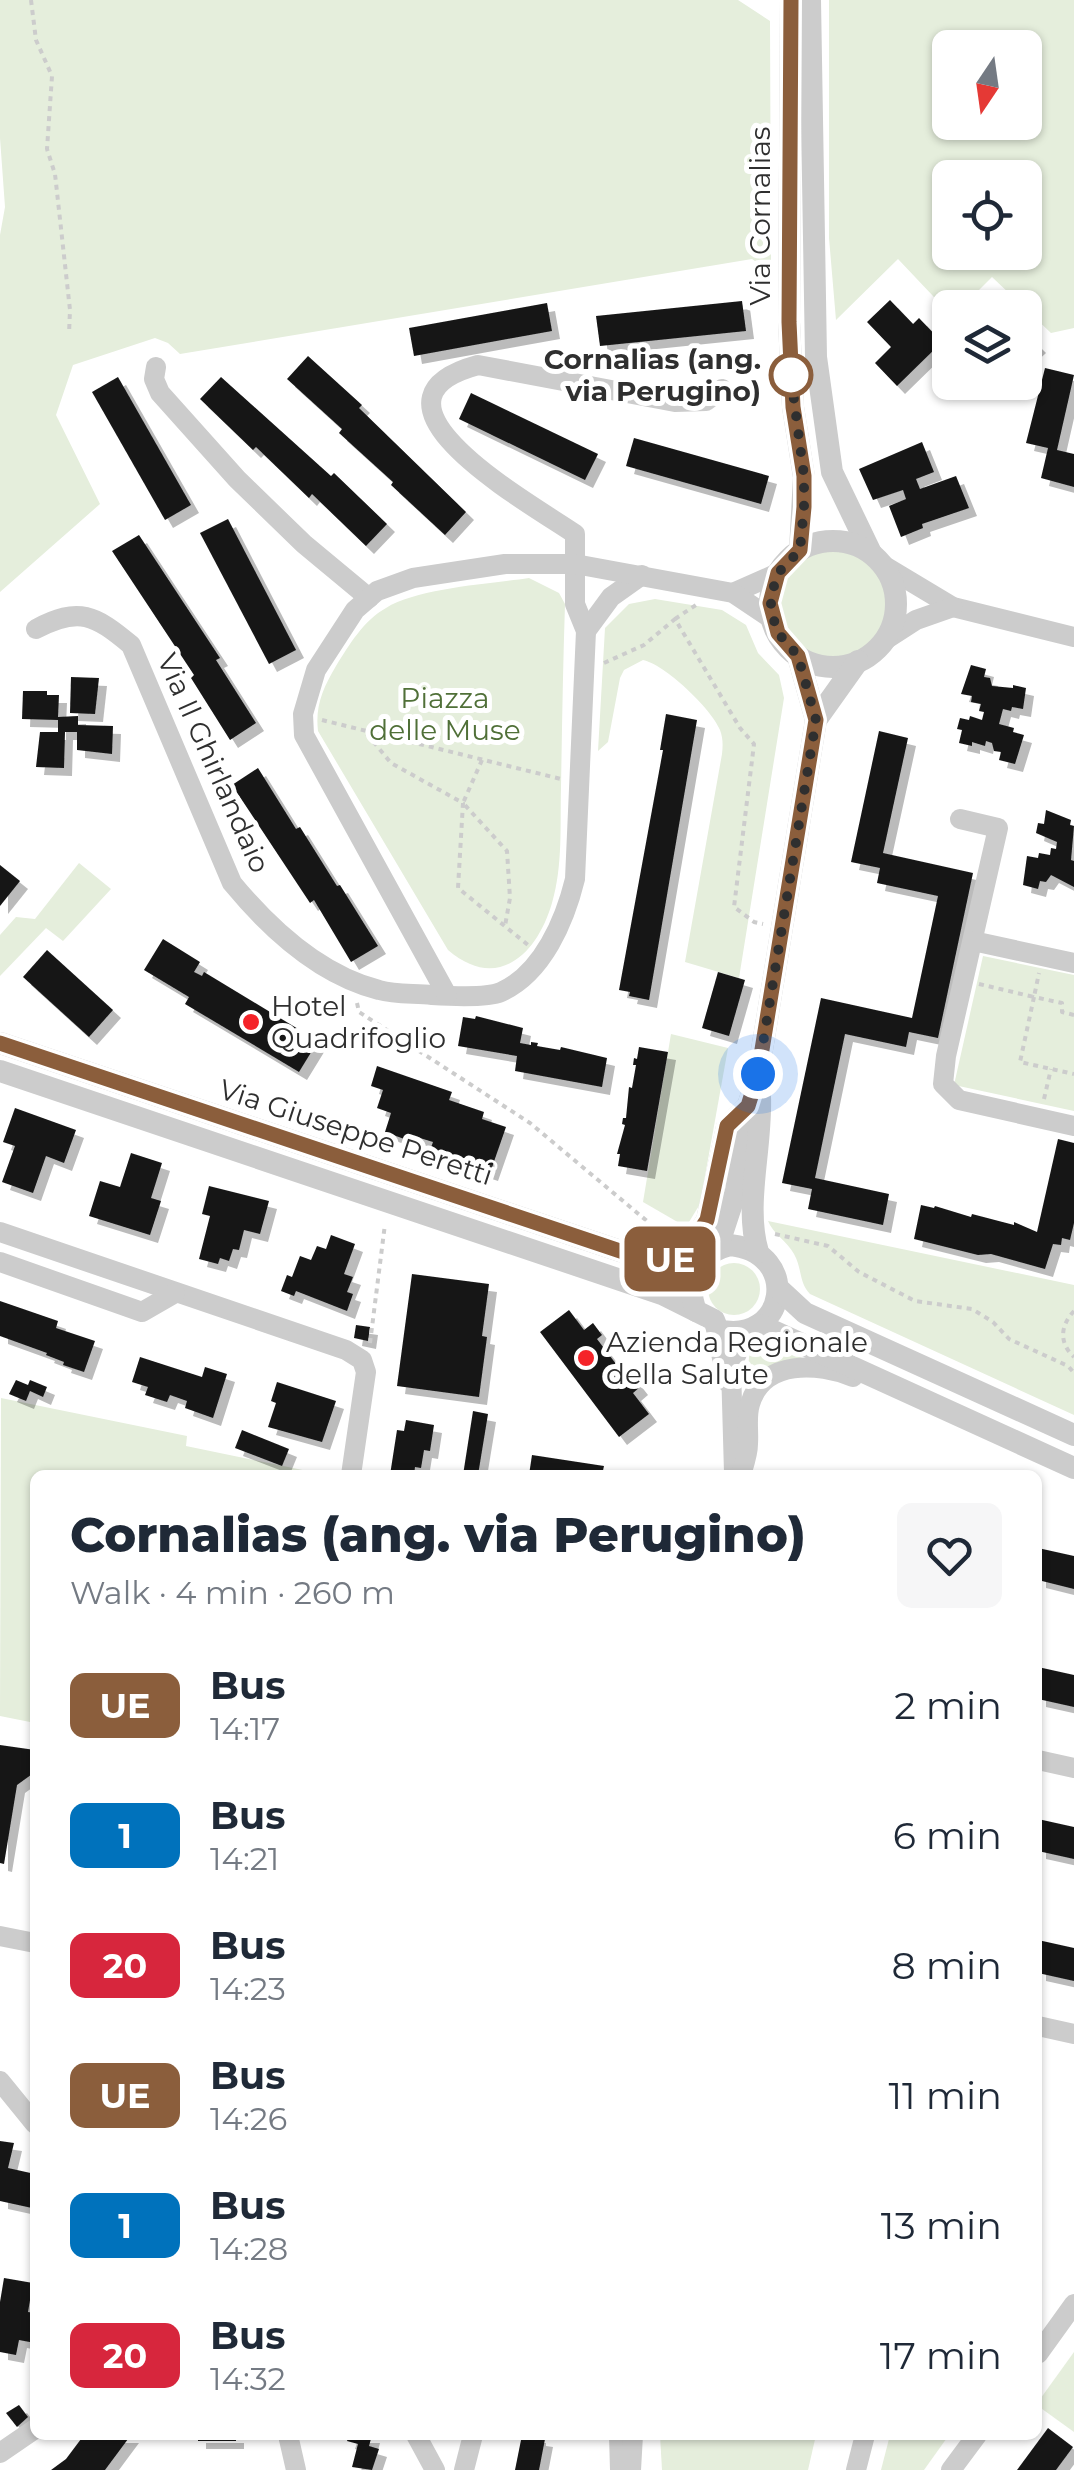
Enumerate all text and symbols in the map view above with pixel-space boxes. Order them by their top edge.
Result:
north arrow [932,30,1042,140]
map controls [932,30,1042,400]
street label: Via Cornalias [743,127,777,305]
button: locate [932,160,1042,270]
button: layers [932,290,1042,400]
place label: Cornalias (ang. via Perugino) [544,342,761,408]
marker: Cornalias (ang. via Perugino) [770,354,812,396]
street label: Via Il Ghirlandaio [150,648,278,878]
park label: Piazza delle Muse [369,681,521,747]
place label: Hotel Quadrifoglio [271,989,446,1055]
marker: Hotel Quadrifoglio [240,1011,262,1033]
your location [733,1049,783,1099]
street label: Via Giuseppe Peretti [215,1072,497,1192]
line badge: UE [625,1226,715,1292]
text: UE [644,1238,696,1281]
place label: Azienda Regionale della Salute [606,1325,868,1391]
marker: Azienda Regionale della Salute [575,1347,597,1369]
button: heart [897,1503,1002,1608]
text: Cornalias (ang. via Perugino) [70,1506,806,1564]
text: Walk · 4 min · 260 m [70,1573,395,1612]
text: Bus [210,1662,285,1709]
text: 2 min [894,1682,1002,1729]
text: UE [99,1684,151,1727]
text: 14:17 [210,1709,280,1748]
text: Bus [210,1792,285,1839]
text: 6 min [893,1812,1002,1859]
text: 1 [118,1814,132,1857]
text: 14:21 [210,1839,279,1878]
text: Bus [210,1922,285,1969]
text: 8 min [892,1942,1002,1989]
text: 20 [103,1944,147,1987]
text: 14:23 [210,1969,286,2008]
text: Bus [210,2052,285,2099]
text: 11 min [888,2072,1002,2119]
text: UE [99,2074,151,2117]
text: 14:26 [210,2099,287,2138]
text: Bus [210,2182,285,2229]
text: 13 min [881,2202,1002,2249]
text: 1 [118,2204,132,2247]
text: 14:28 [210,2229,288,2268]
text: Bus [210,2312,285,2359]
text: 17 min [880,2332,1002,2379]
text: 20 [103,2334,147,2377]
text: 14:32 [210,2359,286,2398]

